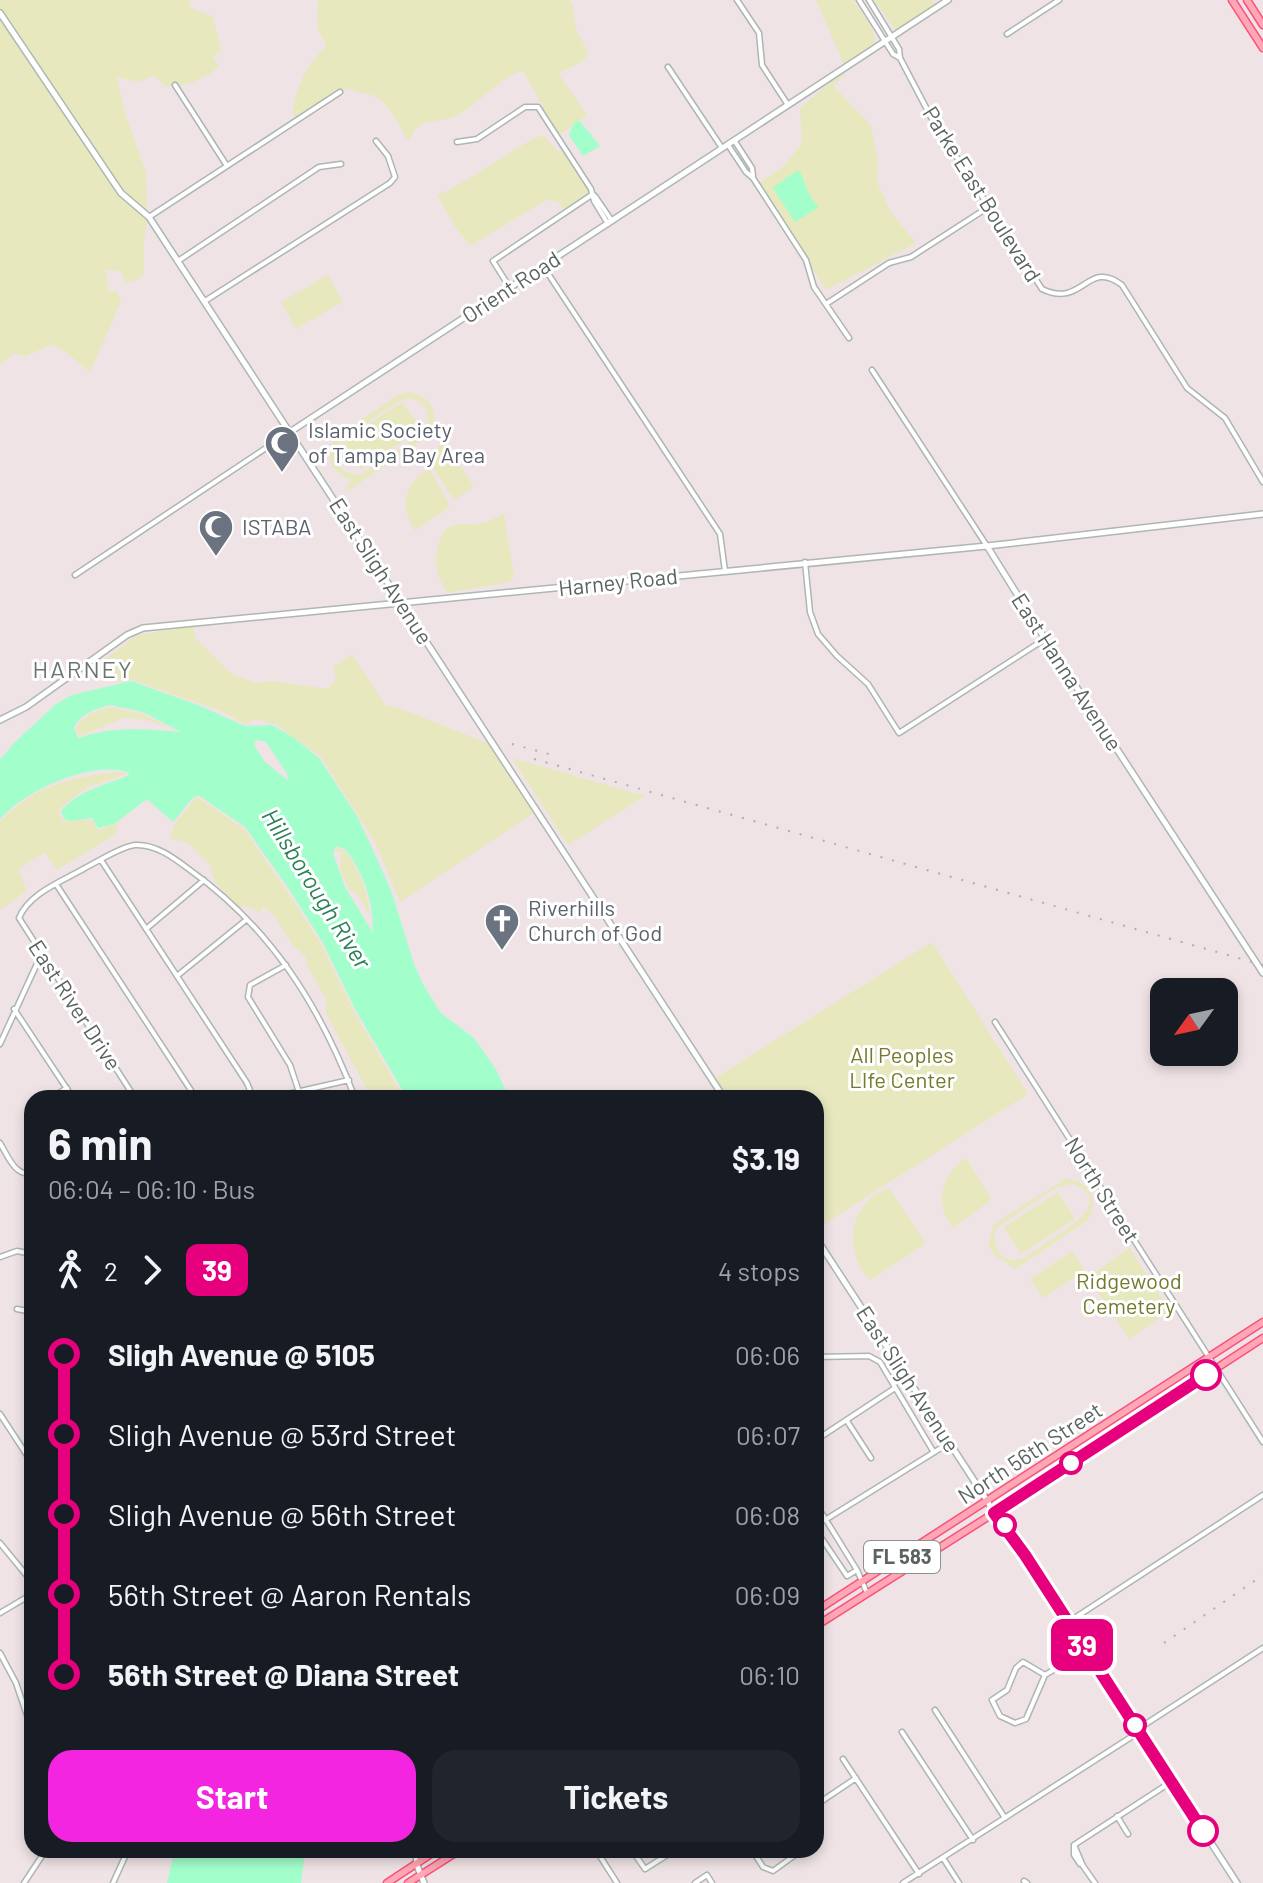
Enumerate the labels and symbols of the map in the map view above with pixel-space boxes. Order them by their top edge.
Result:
street label: Parke East Boulevard [918,101,1047,286]
street label: Orient Road [456,245,564,328]
place label: Islamic Society of Tampa Bay Area [308,416,485,467]
mosque icon: Islamic Society of Tampa Bay Area [263,424,301,474]
street label: East Sligh Avenue [325,493,439,648]
mosque icon: ISTABA [197,508,235,558]
place label: ISTABA [242,513,311,539]
street label: Harney Road [557,562,679,600]
street label: East Hanna Avenue [1007,588,1128,755]
district label: HARNEY [32,654,134,683]
water label: Hillsborough River [256,803,379,975]
place label: Riverhills Church of God [528,894,662,945]
church icon: Riverhills Church of God [483,902,521,952]
street label: East River Drive [24,935,128,1074]
north arrow [1150,978,1238,1066]
park label: All Peoples LIfe Center [849,1041,955,1092]
street label: North Street [1060,1132,1146,1247]
park label: Ridgewood Cemetery [1076,1267,1182,1318]
street label: East Sligh Avenue [852,1301,966,1456]
unlabelled marker [1191,1360,1221,1390]
street label: North 56th Street [953,1396,1106,1508]
unlabelled marker [1060,1452,1082,1474]
unlabelled marker [994,1514,1016,1536]
road number: FL 583 [864,1541,940,1573]
line badge: 39 [1046,1619,1118,1671]
unlabelled marker [1124,1714,1146,1736]
unlabelled marker [1188,1816,1218,1846]

